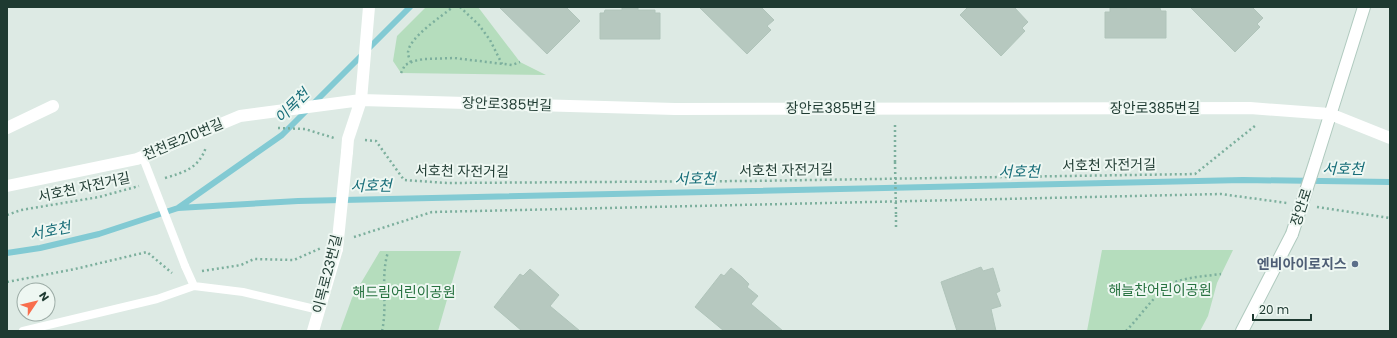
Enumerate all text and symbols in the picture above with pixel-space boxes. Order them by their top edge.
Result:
water label: 이목천 [270,82,315,128]
street label: 장안로385번길 [462,92,552,116]
street label: 장안로385번길 [786,98,876,118]
street label: 장안로385번길 [1110,98,1200,118]
street label: 천천로210번길 [140,113,226,165]
street label: 서호천 자전거길 [1062,154,1156,176]
water label: 서호천 [1322,158,1366,179]
street label: 서호천 자전거길 [739,159,833,181]
street label: 서호천 자전거길 [415,160,509,182]
water label: 서호천 [998,161,1042,182]
street label: 서호천 자전거길 [36,167,132,207]
water label: 서호천 [674,168,718,189]
water label: 서호천 [350,175,394,196]
street label: 장안로 [1286,185,1317,228]
water label: 서호천 [28,216,74,245]
street label: 이목로23번길 [308,232,346,316]
place label: 엔비아이로지스 [1257,254,1347,274]
marker: 엔비아이로지스 [1350,259,1360,269]
park label: 해늘찬어린이공원 [1108,280,1212,300]
north arrow [16,282,56,322]
park label: 해드림어린이공원 [352,282,456,302]
text: N [35,288,53,304]
scale bar [1253,296,1311,322]
text: 20 m [1259,301,1289,318]

